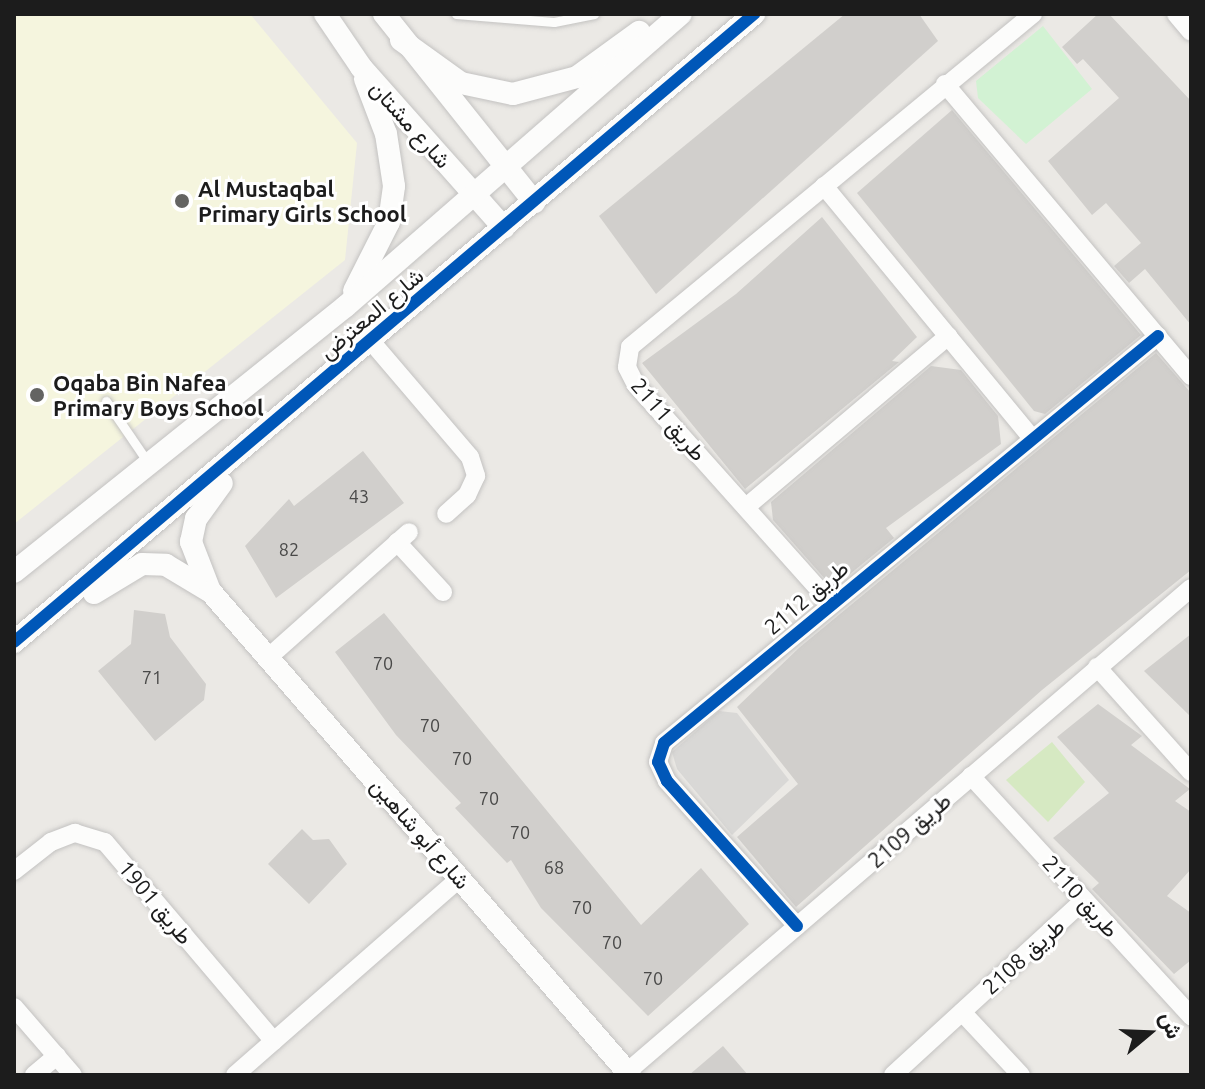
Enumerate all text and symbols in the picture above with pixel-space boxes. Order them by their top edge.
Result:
street label: شارع مشتان [365,75,457,173]
place label: Al Mustaqbal Primary Girls School [198,175,407,226]
marker: Al Mustaqbal Primary Girls School [173,192,191,210]
street label: شارع المعترض [313,262,429,364]
place label: Oqaba Bin Nafea Primary Boys School [53,369,264,420]
street label: طريق 2111 [626,372,712,466]
marker: Oqaba Bin Nafea Primary Boys School [28,386,46,404]
house number: 43 [349,485,369,507]
house number: 82 [279,538,299,560]
street label: طريق 2112 [759,554,853,640]
house number: 70 [373,652,393,674]
house number: 71 [142,666,162,688]
house number: 70 [420,714,440,736]
house number: 70 [452,747,472,769]
street label: شارع أبو شاهين [366,772,476,894]
house number: 70 [479,787,499,809]
street label: طريق 2109 [862,787,956,873]
house number: 70 [510,821,530,843]
street label: طريق 2110 [1037,850,1125,942]
street label: طريق 1901 [113,855,199,949]
house number: 68 [544,856,564,878]
house number: 70 [572,896,592,918]
street label: طريق 2108 [977,912,1069,1000]
house number: 70 [602,931,622,953]
house number: 70 [643,967,663,989]
north arrow [1109,993,1189,1073]
text: ش [1156,1008,1188,1042]

